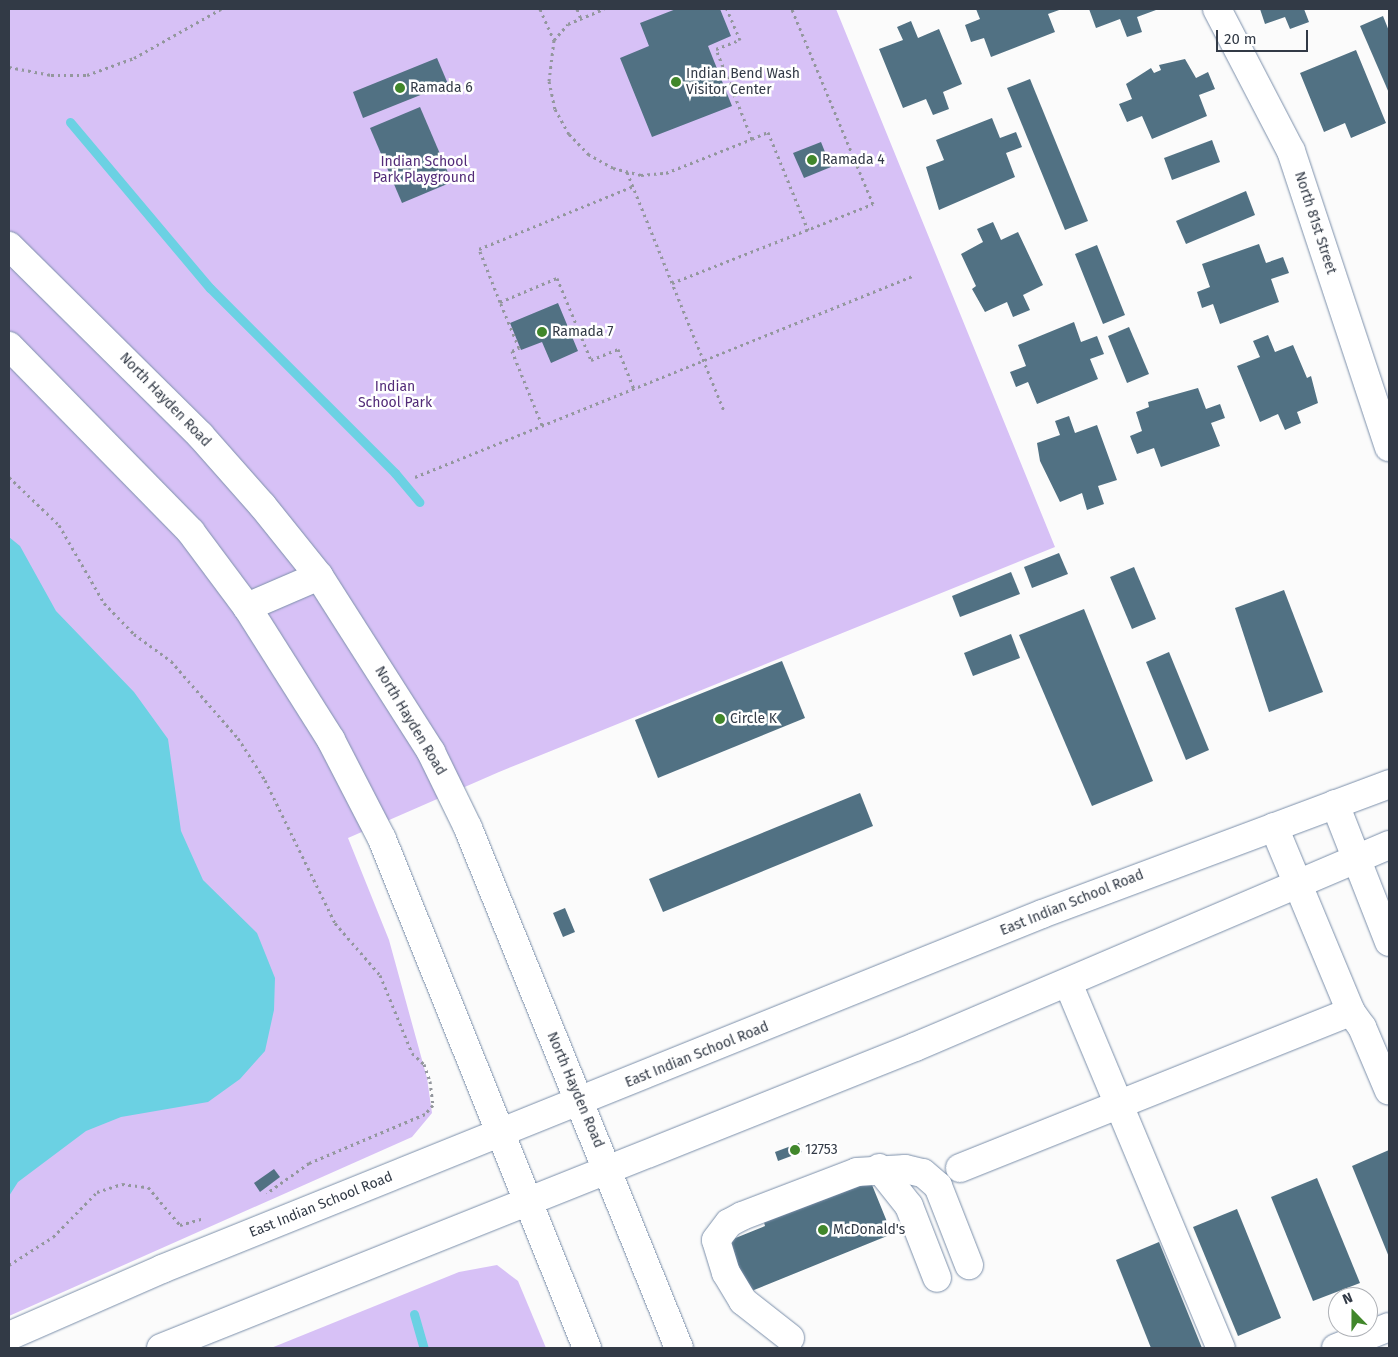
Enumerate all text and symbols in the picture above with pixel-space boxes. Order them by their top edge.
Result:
scale bar [1218,20,1310,52]
text: 20 m [1224,30,1257,48]
place label: Indian Bend Wash Visitor Center [686,66,800,98]
marker: Indian Bend Wash Visitor Center [670,76,682,88]
place label: Ramada 6 [410,80,473,96]
marker: Ramada 6 [394,82,406,94]
place label: Ramada 4 [822,152,885,168]
park label: Indian School Park Playground [373,154,475,186]
marker: Ramada 4 [806,154,818,166]
street label: North 81st Street [1291,170,1339,276]
place label: Ramada 7 [552,324,613,340]
marker: Ramada 7 [536,326,548,338]
street label: North Hayden Road [116,350,214,450]
park label: Indian School Park [358,379,432,412]
street label: North Hayden Road [371,664,449,778]
place label: Circle K [730,711,777,727]
marker: Circle K [714,713,726,725]
street label: East Indian School Road [998,867,1146,939]
street label: East Indian School Road [623,1019,771,1091]
street label: North Hayden Road [543,1030,607,1150]
place label: 12753 [805,1142,838,1158]
marker: 12753 [789,1144,801,1156]
street label: East Indian School Road [247,1169,395,1241]
place label: McDonald's [833,1222,905,1238]
marker: McDonald's [817,1224,829,1236]
north arrow [1328,1287,1378,1337]
text: N [1340,1289,1355,1308]

